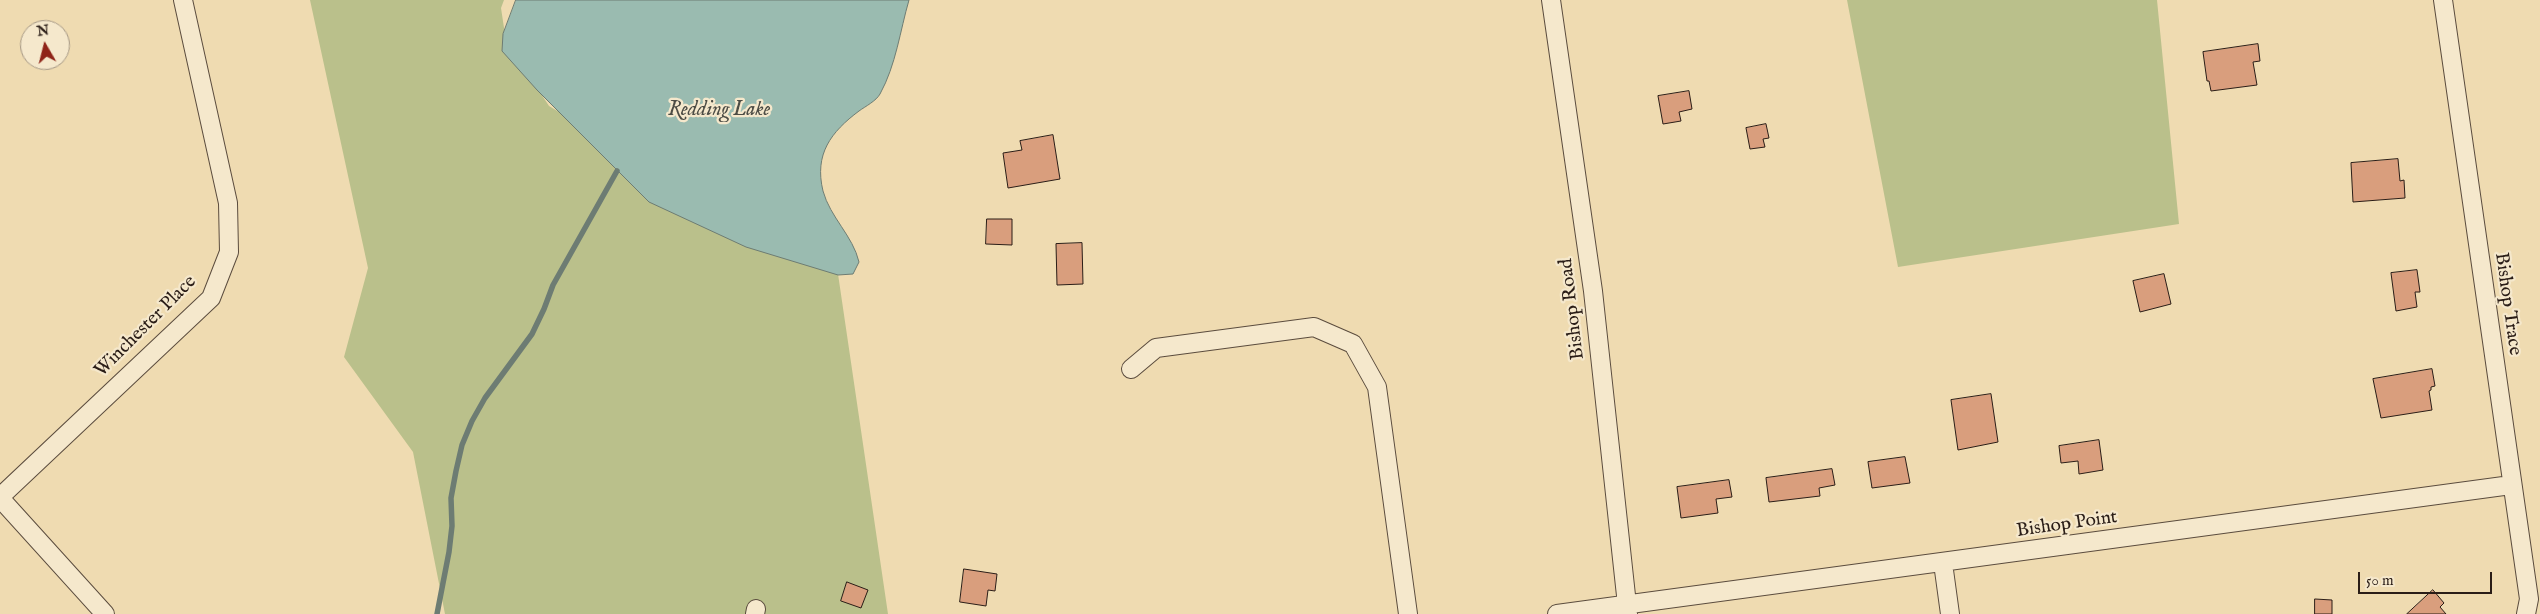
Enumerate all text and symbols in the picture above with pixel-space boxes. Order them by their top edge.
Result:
north arrow [20,20,70,70]
text: N [36,21,50,41]
water label: Redding Lake [668,99,770,123]
street label: Bishop Trace [2489,251,2525,357]
street label: Bishop Road [1555,257,1591,361]
street label: Winchester Place [90,271,202,383]
street label: Bishop Point [2015,507,2119,543]
scale bar [2360,562,2494,594]
text: 50 m [2366,571,2394,590]

